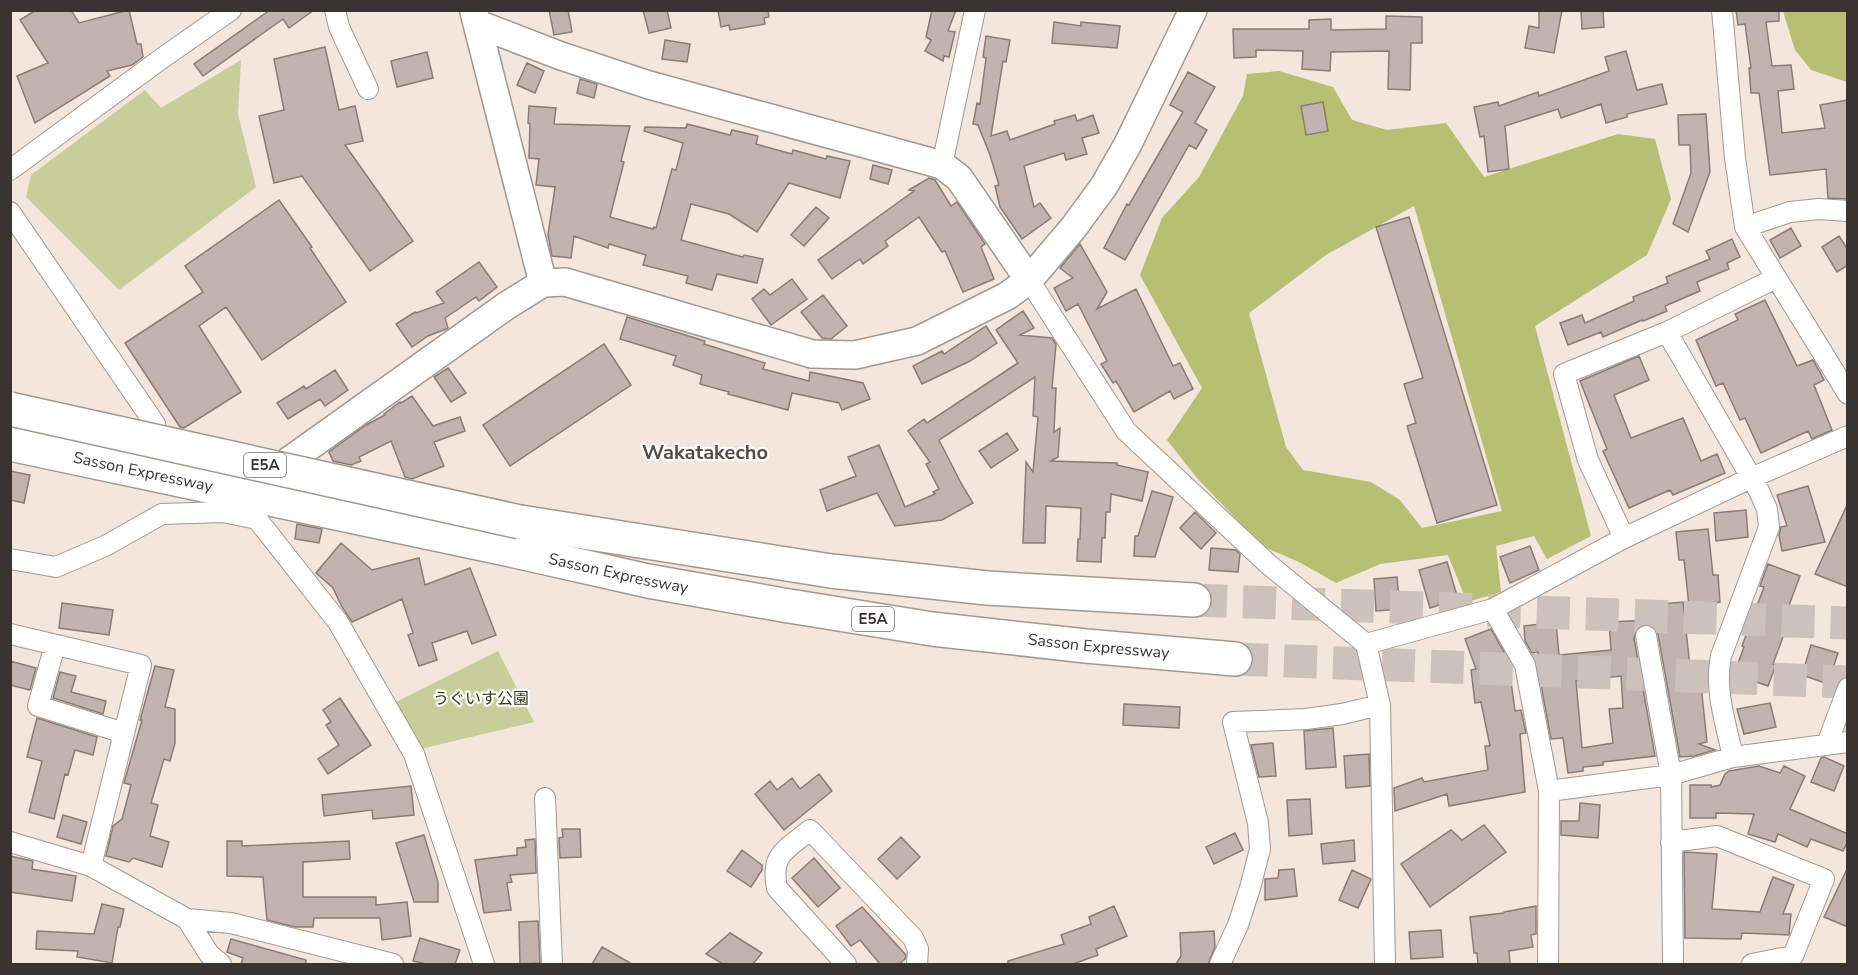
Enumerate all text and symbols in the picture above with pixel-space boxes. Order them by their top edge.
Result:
district label: Wakatakecho [642,439,768,466]
street label: Sasson Expressway [71,447,216,498]
road number: E5A [244,453,286,477]
street label: Sasson Expressway [546,548,691,599]
road number: E5A [852,607,894,631]
street label: Sasson Expressway [1026,629,1171,664]
park label: うぐいす公園 [433,688,529,710]

